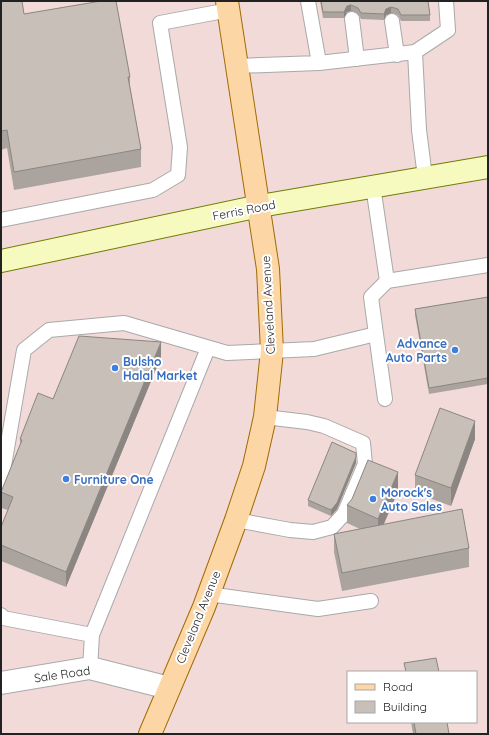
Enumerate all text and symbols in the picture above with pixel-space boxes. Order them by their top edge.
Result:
street label: Ferris Road [211,197,277,223]
street label: Cleveland Avenue [258,255,278,355]
place label: Advance Auto Parts [386,336,447,365]
marker: Advance Auto Parts [450,345,460,355]
place label: Bulsho Halal Market [123,354,198,383]
marker: Bulsho Halal Market [110,363,120,373]
place label: Furniture One [74,472,153,487]
marker: Furniture One [61,474,71,484]
place label: Morock's Auto Sales [381,485,442,514]
marker: Morock's Auto Sales [368,494,378,504]
street label: Cleveland Avenue [173,568,224,666]
street label: Sale Road [33,663,91,685]
legend [347,671,477,723]
text: Road [383,679,413,694]
text: Building [383,699,427,714]

